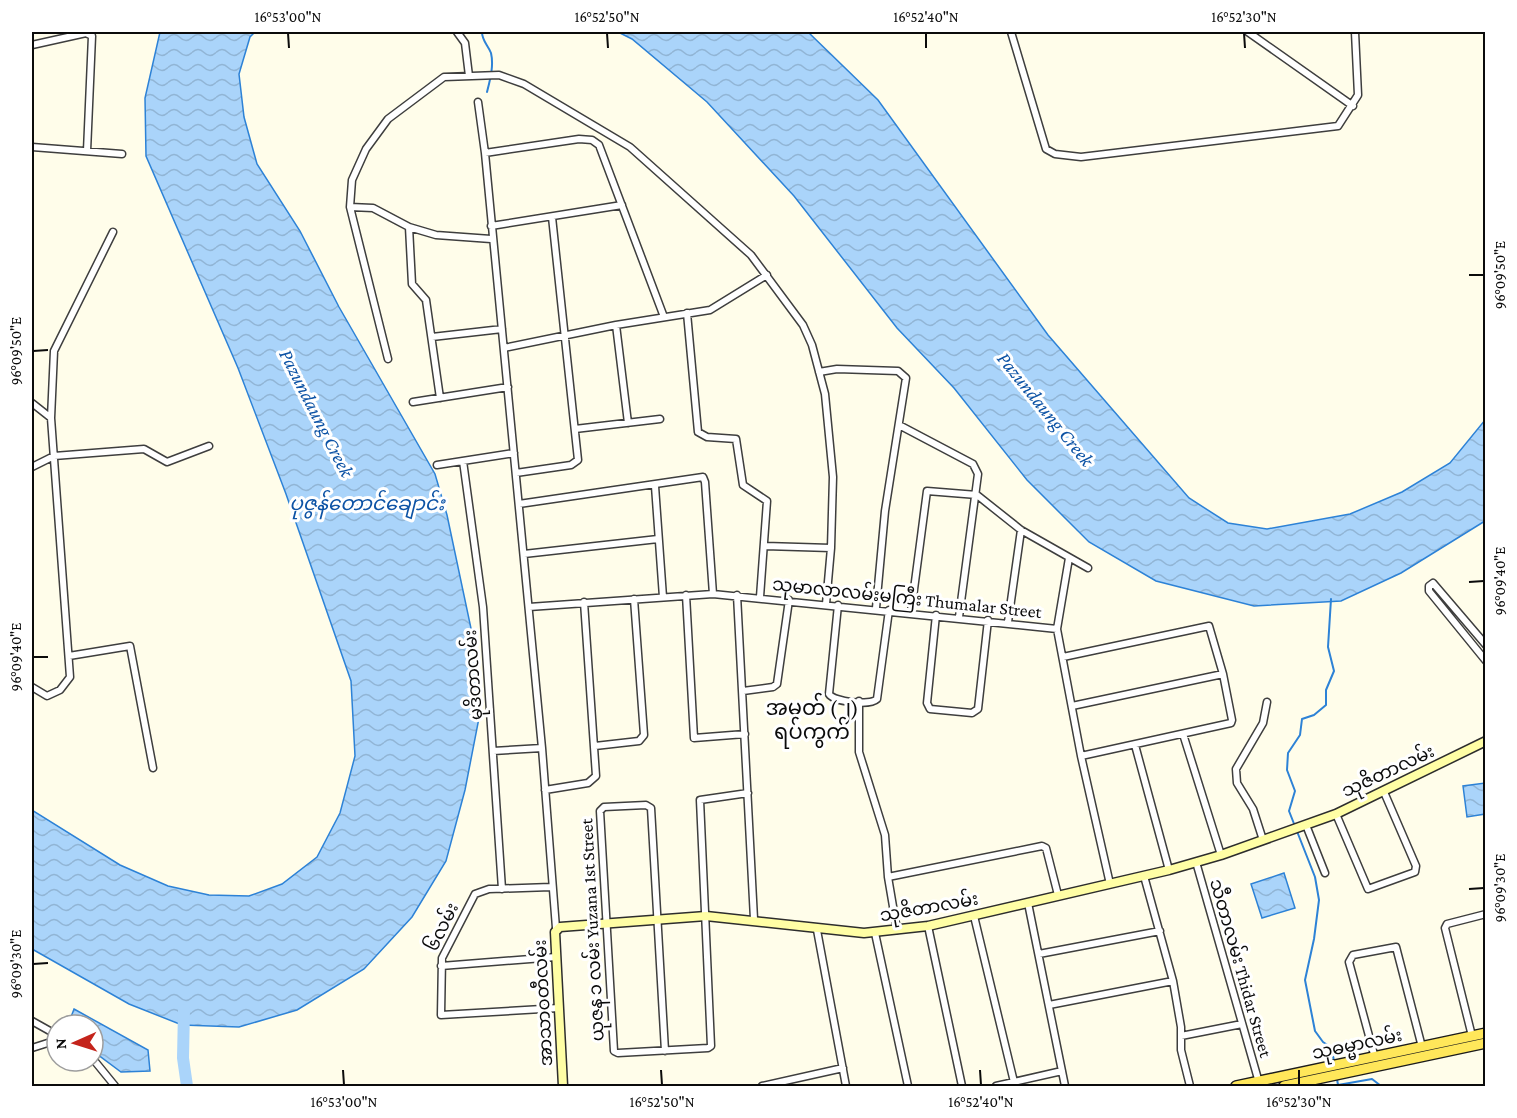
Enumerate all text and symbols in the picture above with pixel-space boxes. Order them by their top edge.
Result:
text: 16°53'00"N [255,9,322,25]
text: 16°52'50"N [574,9,640,25]
text: 16°52'40"N [893,9,959,25]
text: 16°52'30"N [1211,9,1277,25]
text: 96°09'50"E [1492,241,1508,309]
text: 96°09'50"E [8,317,24,385]
water label: Pazundaung Creek [274,345,359,482]
water label: Pazundaung Creek [992,347,1100,472]
water label: ပုဇွန်တောင်ချောင်း [289,489,446,520]
text: 96°09'40"E [1492,547,1508,615]
street label: သုမာလာလမ်းမကြီး Thumalar Street [771,570,1044,627]
text: 96°09'40"E [8,623,24,691]
street label: မုဒိတာလမ်း [456,629,491,721]
district label: အမှတ် (၂) ရပ်ကွက် [765,692,859,749]
street label: သုဇိတာလမ်း [1337,737,1440,806]
street label: ယုဇန ၁ လမ်း Yuzana 1st Street [573,817,613,1042]
text: 96°09'30"E [1492,854,1508,922]
street label: သီတာလမ်း Thidar Street [1206,875,1280,1061]
street label: သုဇိတာလမ်း [877,885,981,930]
street label: ၆လမ်း [419,898,462,955]
text: 96°09'30"E [8,930,24,998]
street label: အာသာဝတီလမ်း [526,939,556,1067]
north arrow [45,1013,105,1073]
street label: သုဓမ္မာလမ်း [1310,1022,1405,1069]
text: N [52,1038,69,1050]
text: 16°53'00"N [311,1094,378,1110]
text: 16°52'50"N [629,1094,695,1110]
text: 16°52'40"N [948,1094,1014,1110]
text: 16°52'30"N [1266,1094,1332,1110]

